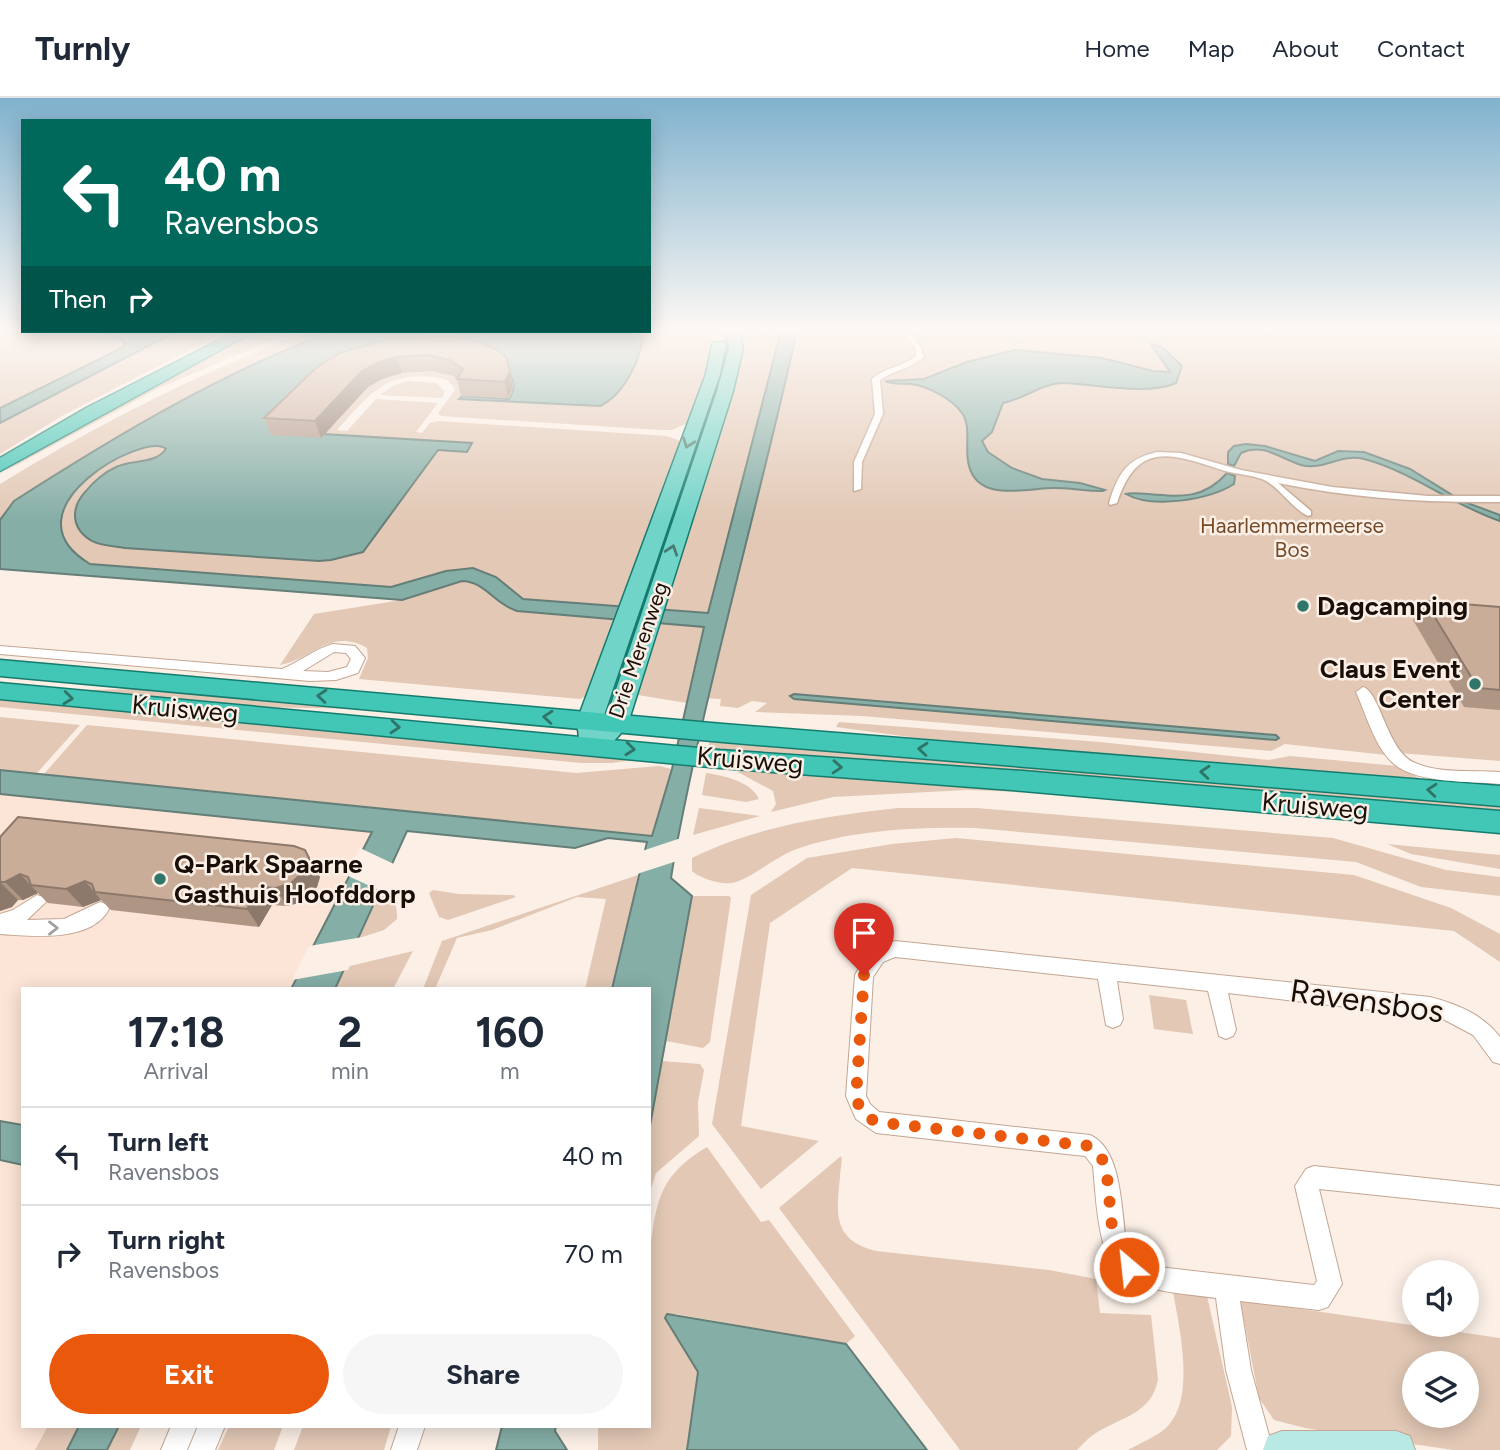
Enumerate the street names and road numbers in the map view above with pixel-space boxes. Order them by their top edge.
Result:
street label: Drie Merenweg [603,579,673,721]
street label: Kruisweg [130,688,240,730]
street label: Kruisweg [695,739,805,781]
street label: Kruisweg [1260,785,1370,827]
street label: Ravensbos [1288,971,1446,1031]

